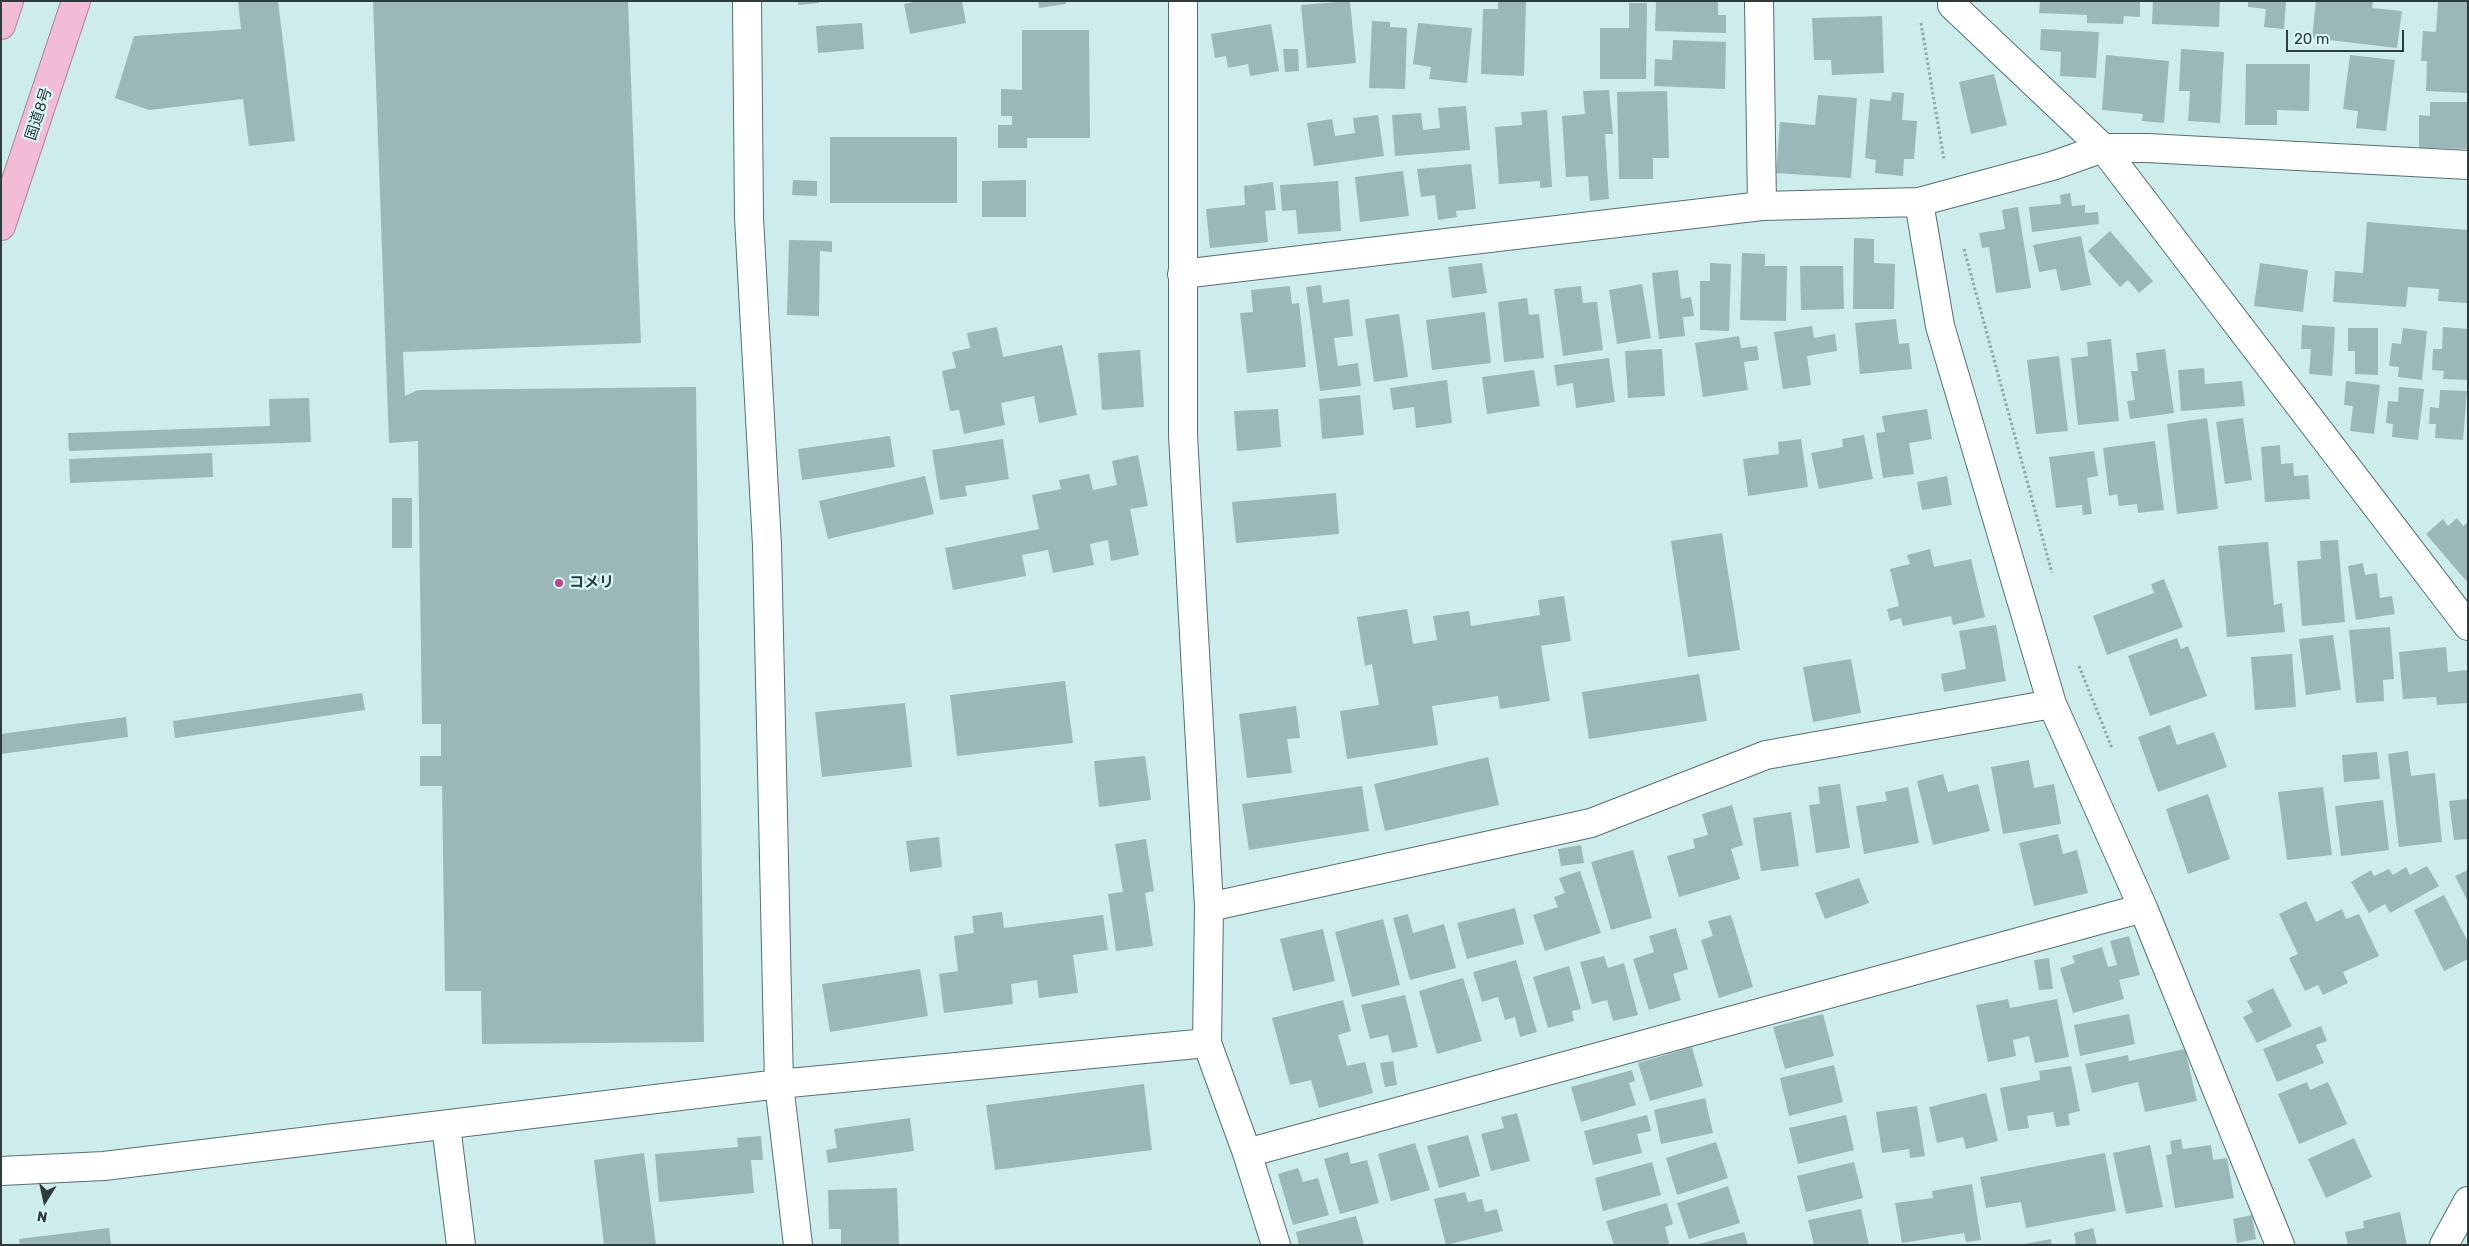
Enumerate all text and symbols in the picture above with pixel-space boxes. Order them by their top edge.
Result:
scale bar [2289,20,2406,52]
text: 20 m [2294,30,2329,48]
street label: 国道8号 [22,85,56,143]
place label: コメリ [569,574,614,592]
marker: コメリ [553,577,565,589]
north arrow [20,1176,70,1226]
text: N [36,1207,49,1226]

